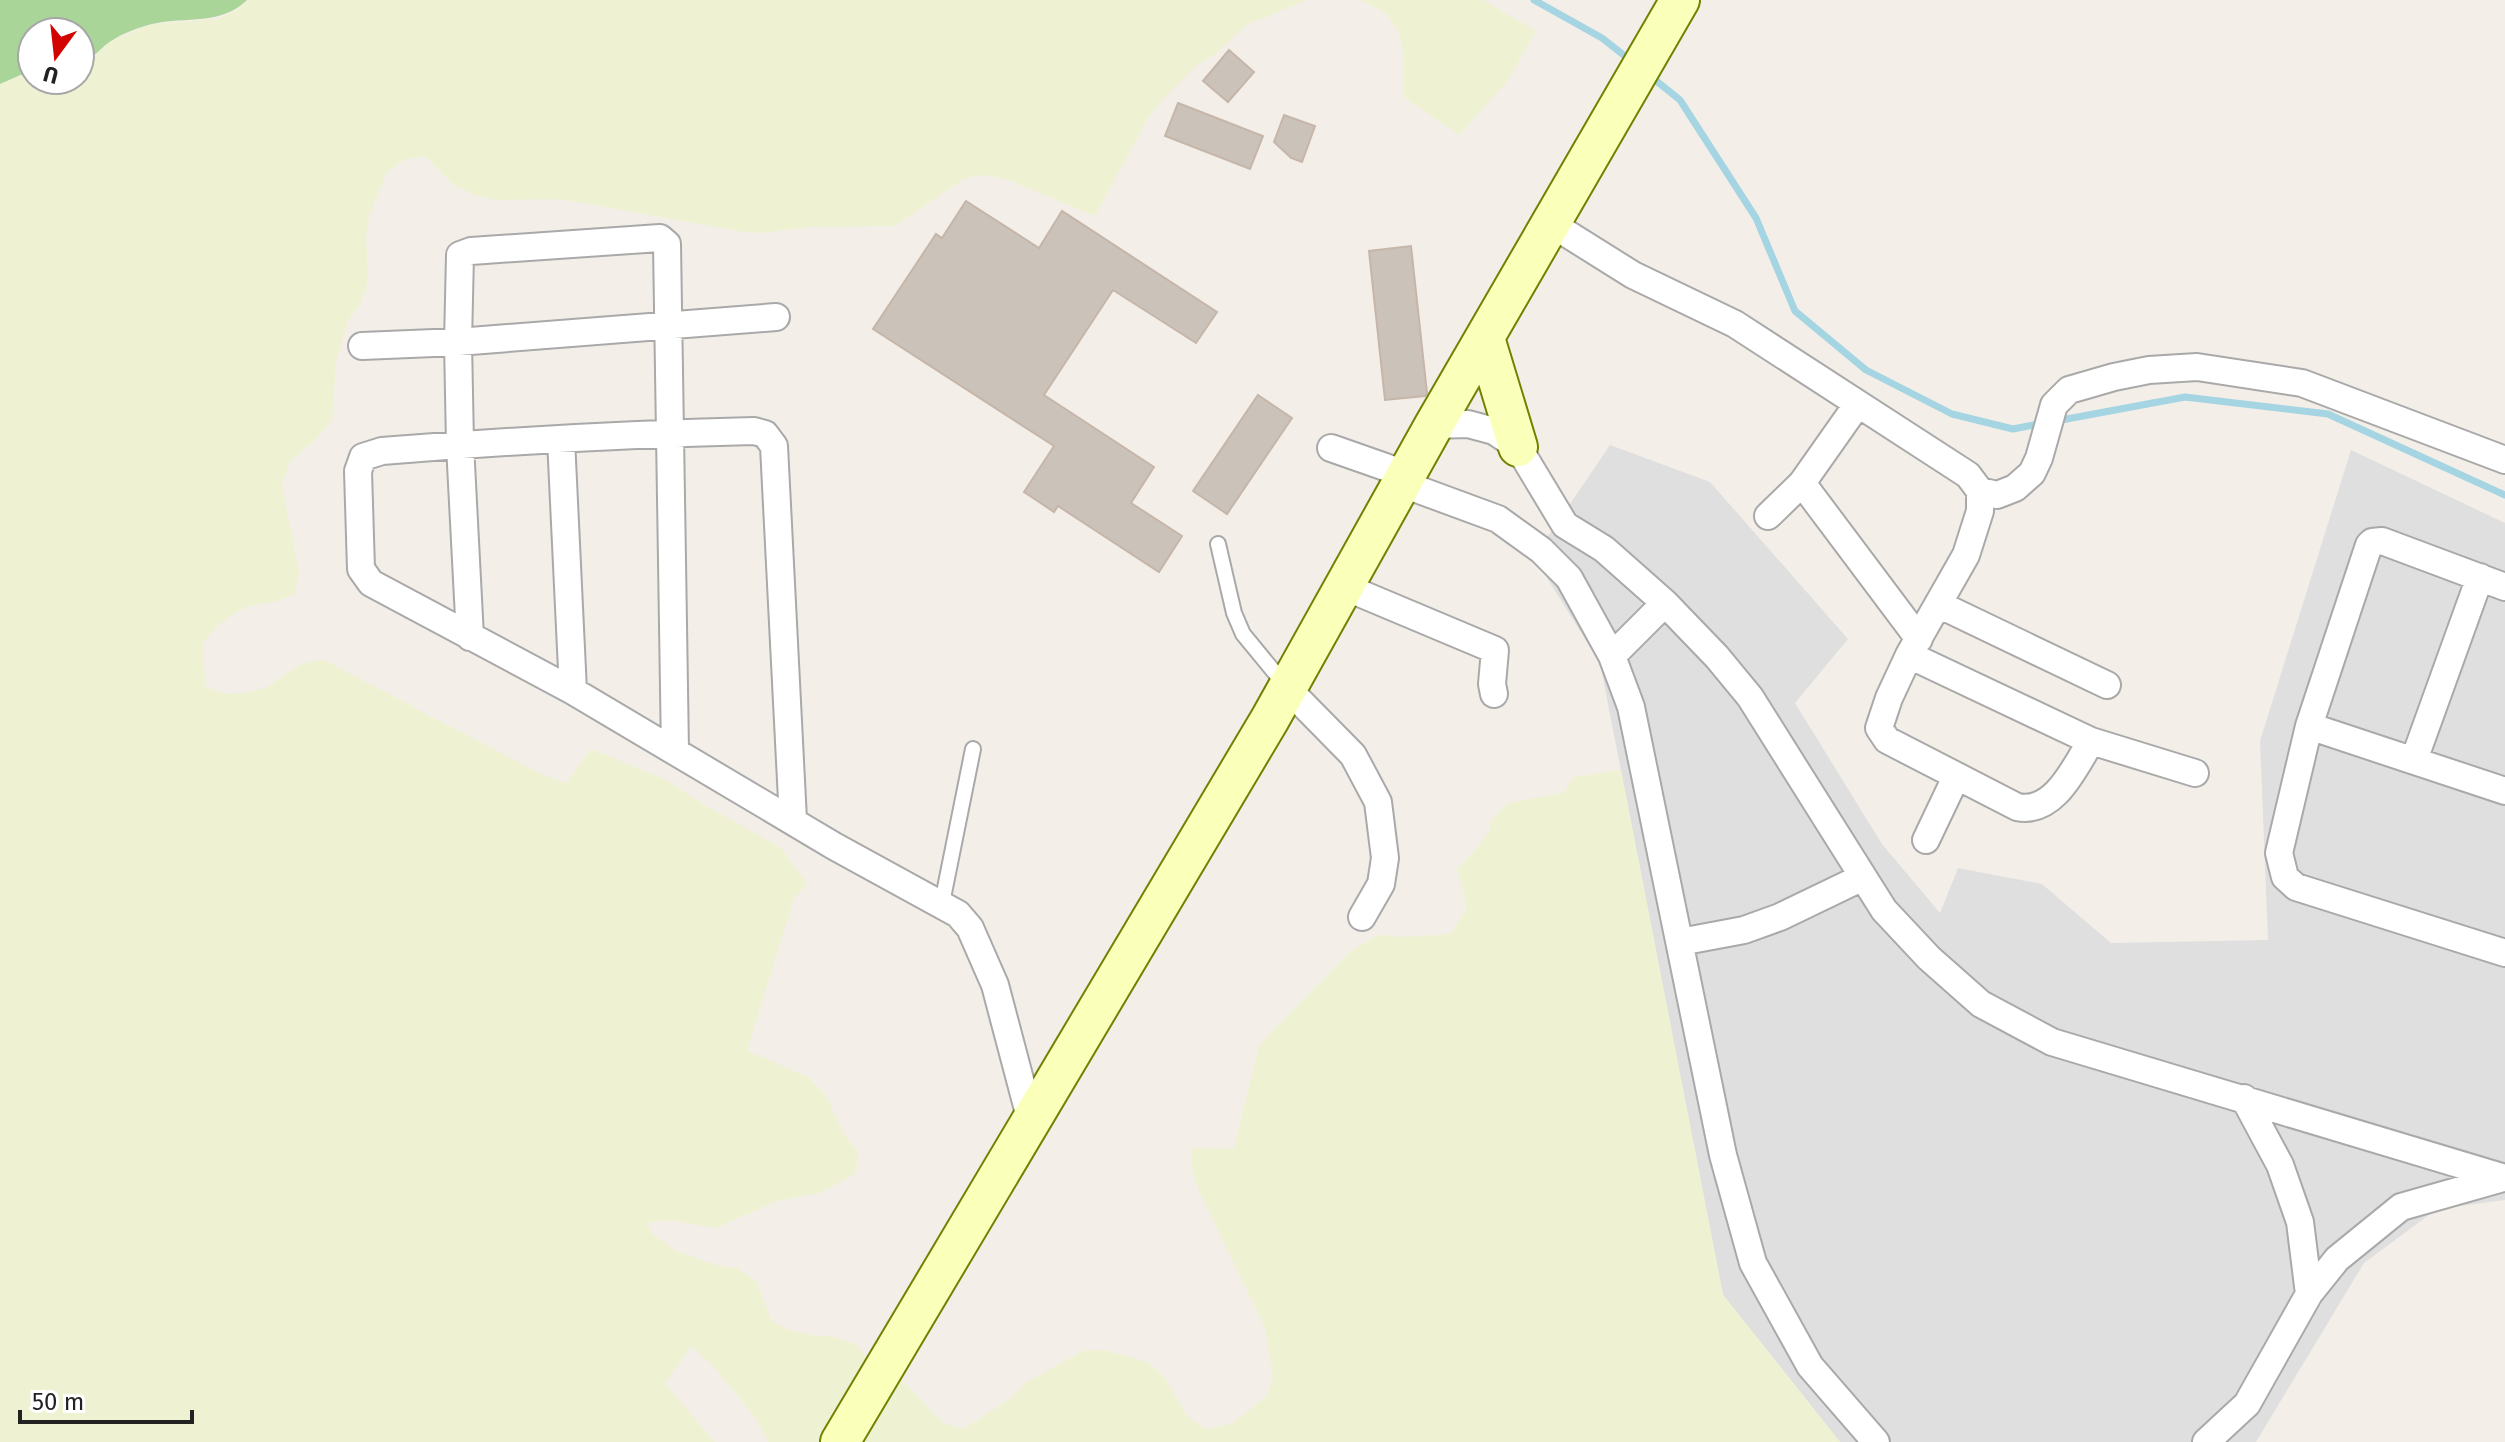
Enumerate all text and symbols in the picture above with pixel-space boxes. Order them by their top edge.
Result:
north arrow [16,16,96,96]
text: U [41,60,61,90]
scale bar [20,1374,192,1424]
text: 50 m [32,1388,84,1416]

